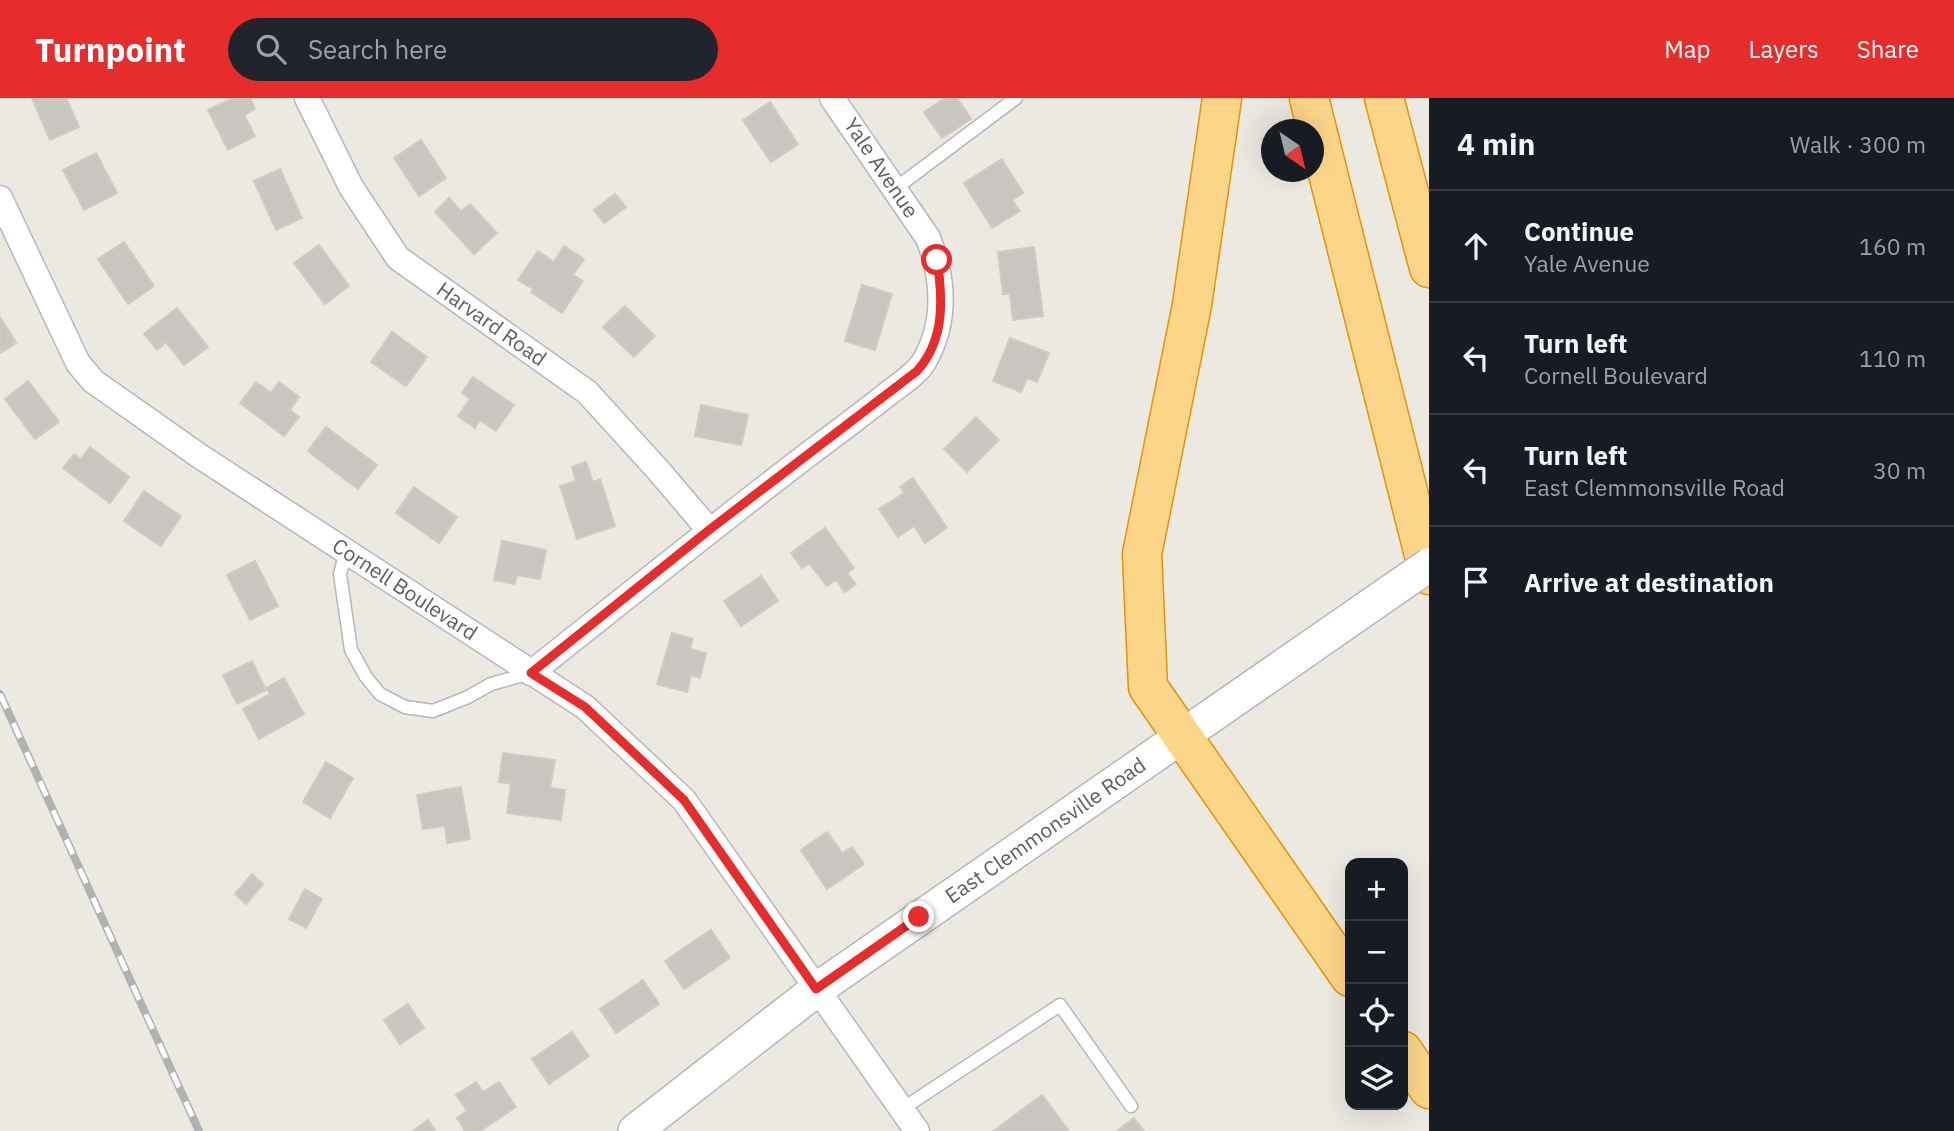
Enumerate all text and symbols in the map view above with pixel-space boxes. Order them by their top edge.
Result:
search box [228,18,718,81]
text: Turnpoint [35,28,186,71]
icon: search [252,30,290,68]
text: Search here [308,32,447,66]
text: Map [1664,33,1711,65]
text: Layers [1749,33,1819,65]
text: Share [1857,33,1919,65]
street label: Yale Avenue [838,112,926,223]
north arrow [1261,119,1324,182]
text: 4 min [1457,124,1535,163]
text: Walk · 300 m [1790,129,1926,159]
text: Continue [1524,214,1634,248]
icon: ahead [1457,227,1495,265]
text: 160 m [1859,231,1926,261]
route start [921,244,952,275]
text: Yale Avenue [1524,248,1650,278]
street label: Harvard Road [432,275,553,372]
text: Turn left [1524,326,1627,360]
icon: left [1457,339,1495,377]
text: 110 m [1859,343,1926,373]
text: Cornell Boulevard [1524,360,1708,390]
text: Turn left [1524,438,1627,472]
icon: left [1457,451,1495,489]
text: 30 m [1873,455,1926,485]
text: East Clemmonsville Road [1524,472,1785,502]
street label: Cornell Boulevard [327,531,483,646]
icon: arrive [1457,563,1495,601]
text: Arrive at destination [1524,565,1774,599]
street label: East Clemmonsville Road [939,750,1151,909]
map controls [1345,858,1408,1110]
button: + [1345,858,1408,921]
route end [903,901,934,932]
button: − [1345,921,1408,984]
button: locate [1345,984,1408,1047]
button: layers [1345,1047,1408,1110]

